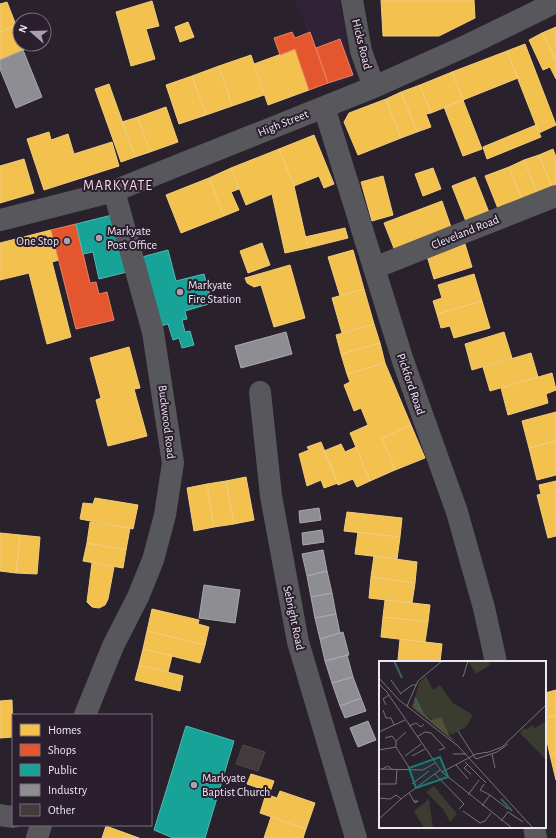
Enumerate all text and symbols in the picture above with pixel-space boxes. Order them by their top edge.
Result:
north arrow [12,12,52,52]
street label: Hicks Road [350,18,374,70]
text: N [17,23,30,34]
street label: High Street [256,107,310,139]
district label: MARKYATE [83,179,153,193]
street label: Cleveland Road [429,213,501,251]
place label: Markyate Post Office [107,225,157,251]
marker: Markyate Post Office [94,233,104,243]
place label: One Stop [16,235,59,247]
marker: One Stop [62,236,72,246]
place label: Markyate Fire Station [188,279,241,305]
marker: Markyate Fire Station [175,287,185,297]
street label: Pickford Road [395,352,427,416]
street label: Buckwood Road [157,384,177,460]
street label: Sebright Road [281,585,307,651]
inset map [379,661,546,828]
legend [12,714,152,826]
text: Homes [48,724,81,736]
text: Shops [48,744,76,756]
text: Public [48,764,77,776]
place label: Markyate Baptist Church [202,772,270,798]
marker: Markyate Baptist Church [189,780,199,790]
text: Industry [48,784,87,797]
text: Other [48,804,75,816]

